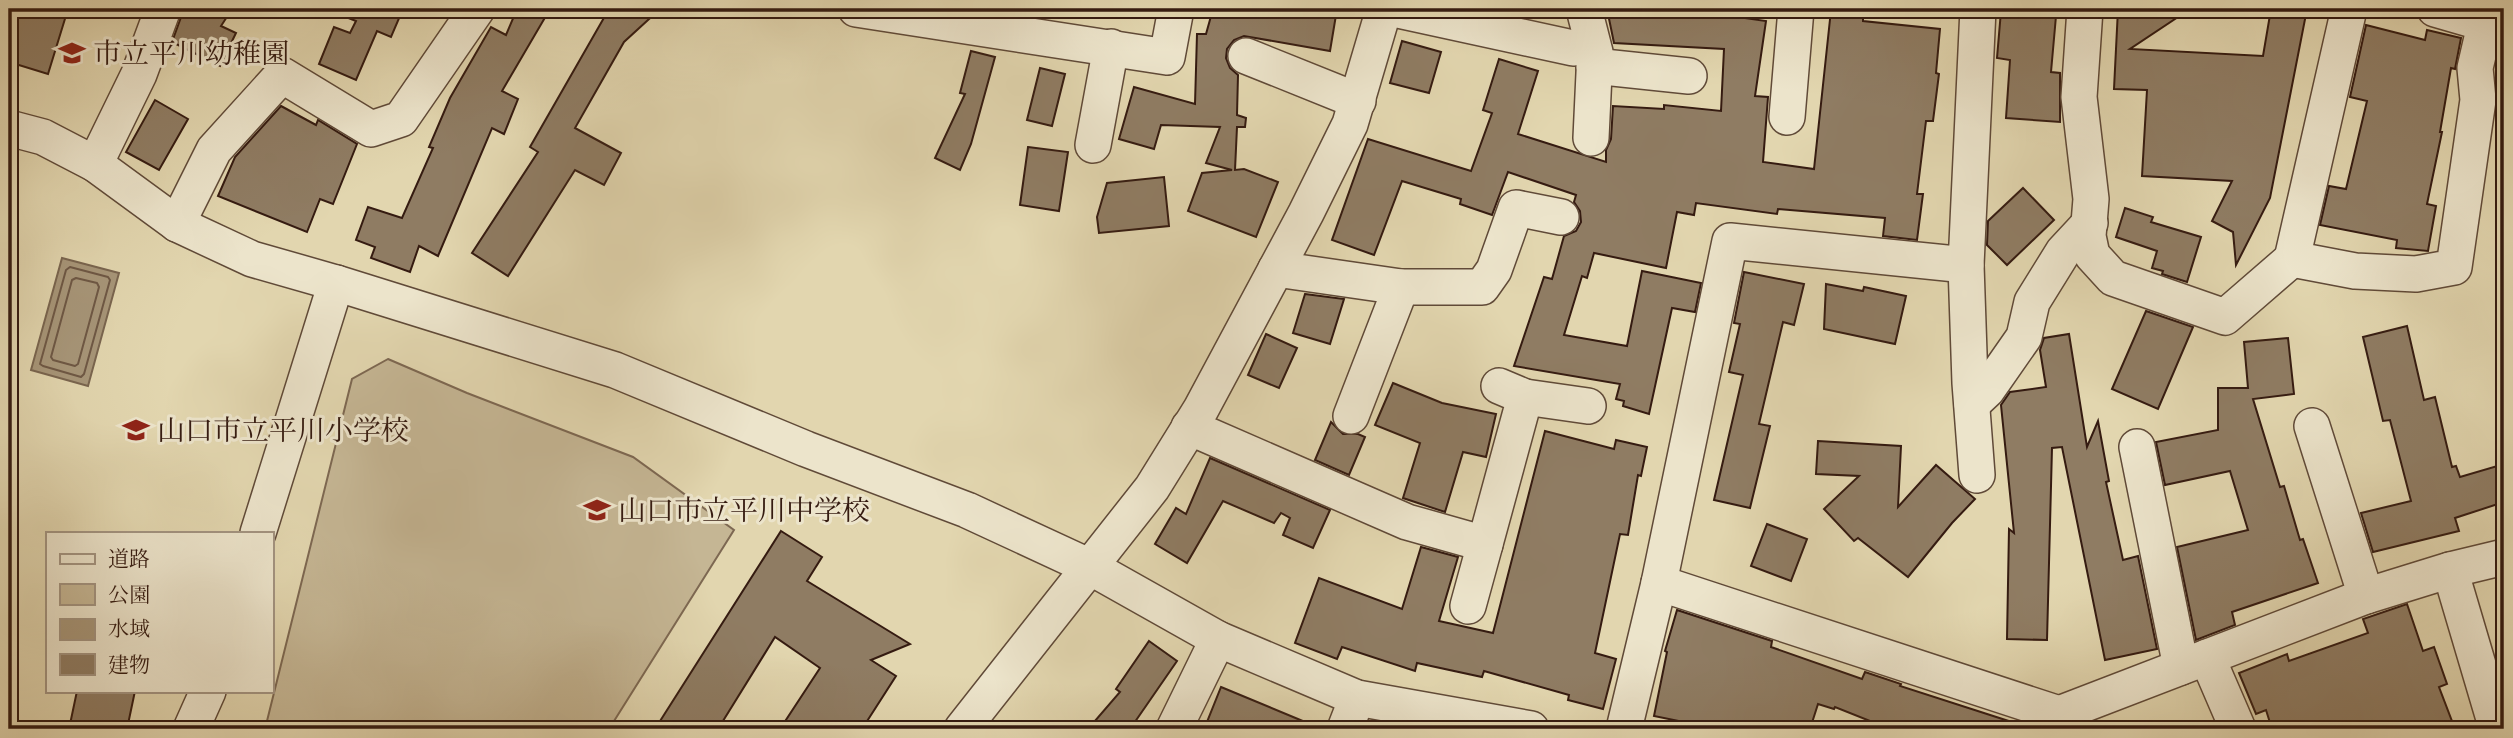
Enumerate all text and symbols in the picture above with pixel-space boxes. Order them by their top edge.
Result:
place label: 市立平川幼稚園 [93,37,289,72]
school or university icon: 市立平川幼稚園 [57,38,87,68]
place label: 山口市立平川小学校 [157,414,409,449]
school or university icon: 山口市立平川小学校 [121,415,151,445]
place label: 山口市立平川中学校 [618,494,870,529]
school or university icon: 山口市立平川中学校 [582,495,612,525]
legend [46,532,273,692]
text: 道路 [108,547,150,573]
text: 公園 [108,583,150,609]
text: 水域 [108,617,150,643]
text: 建物 [108,653,150,679]

